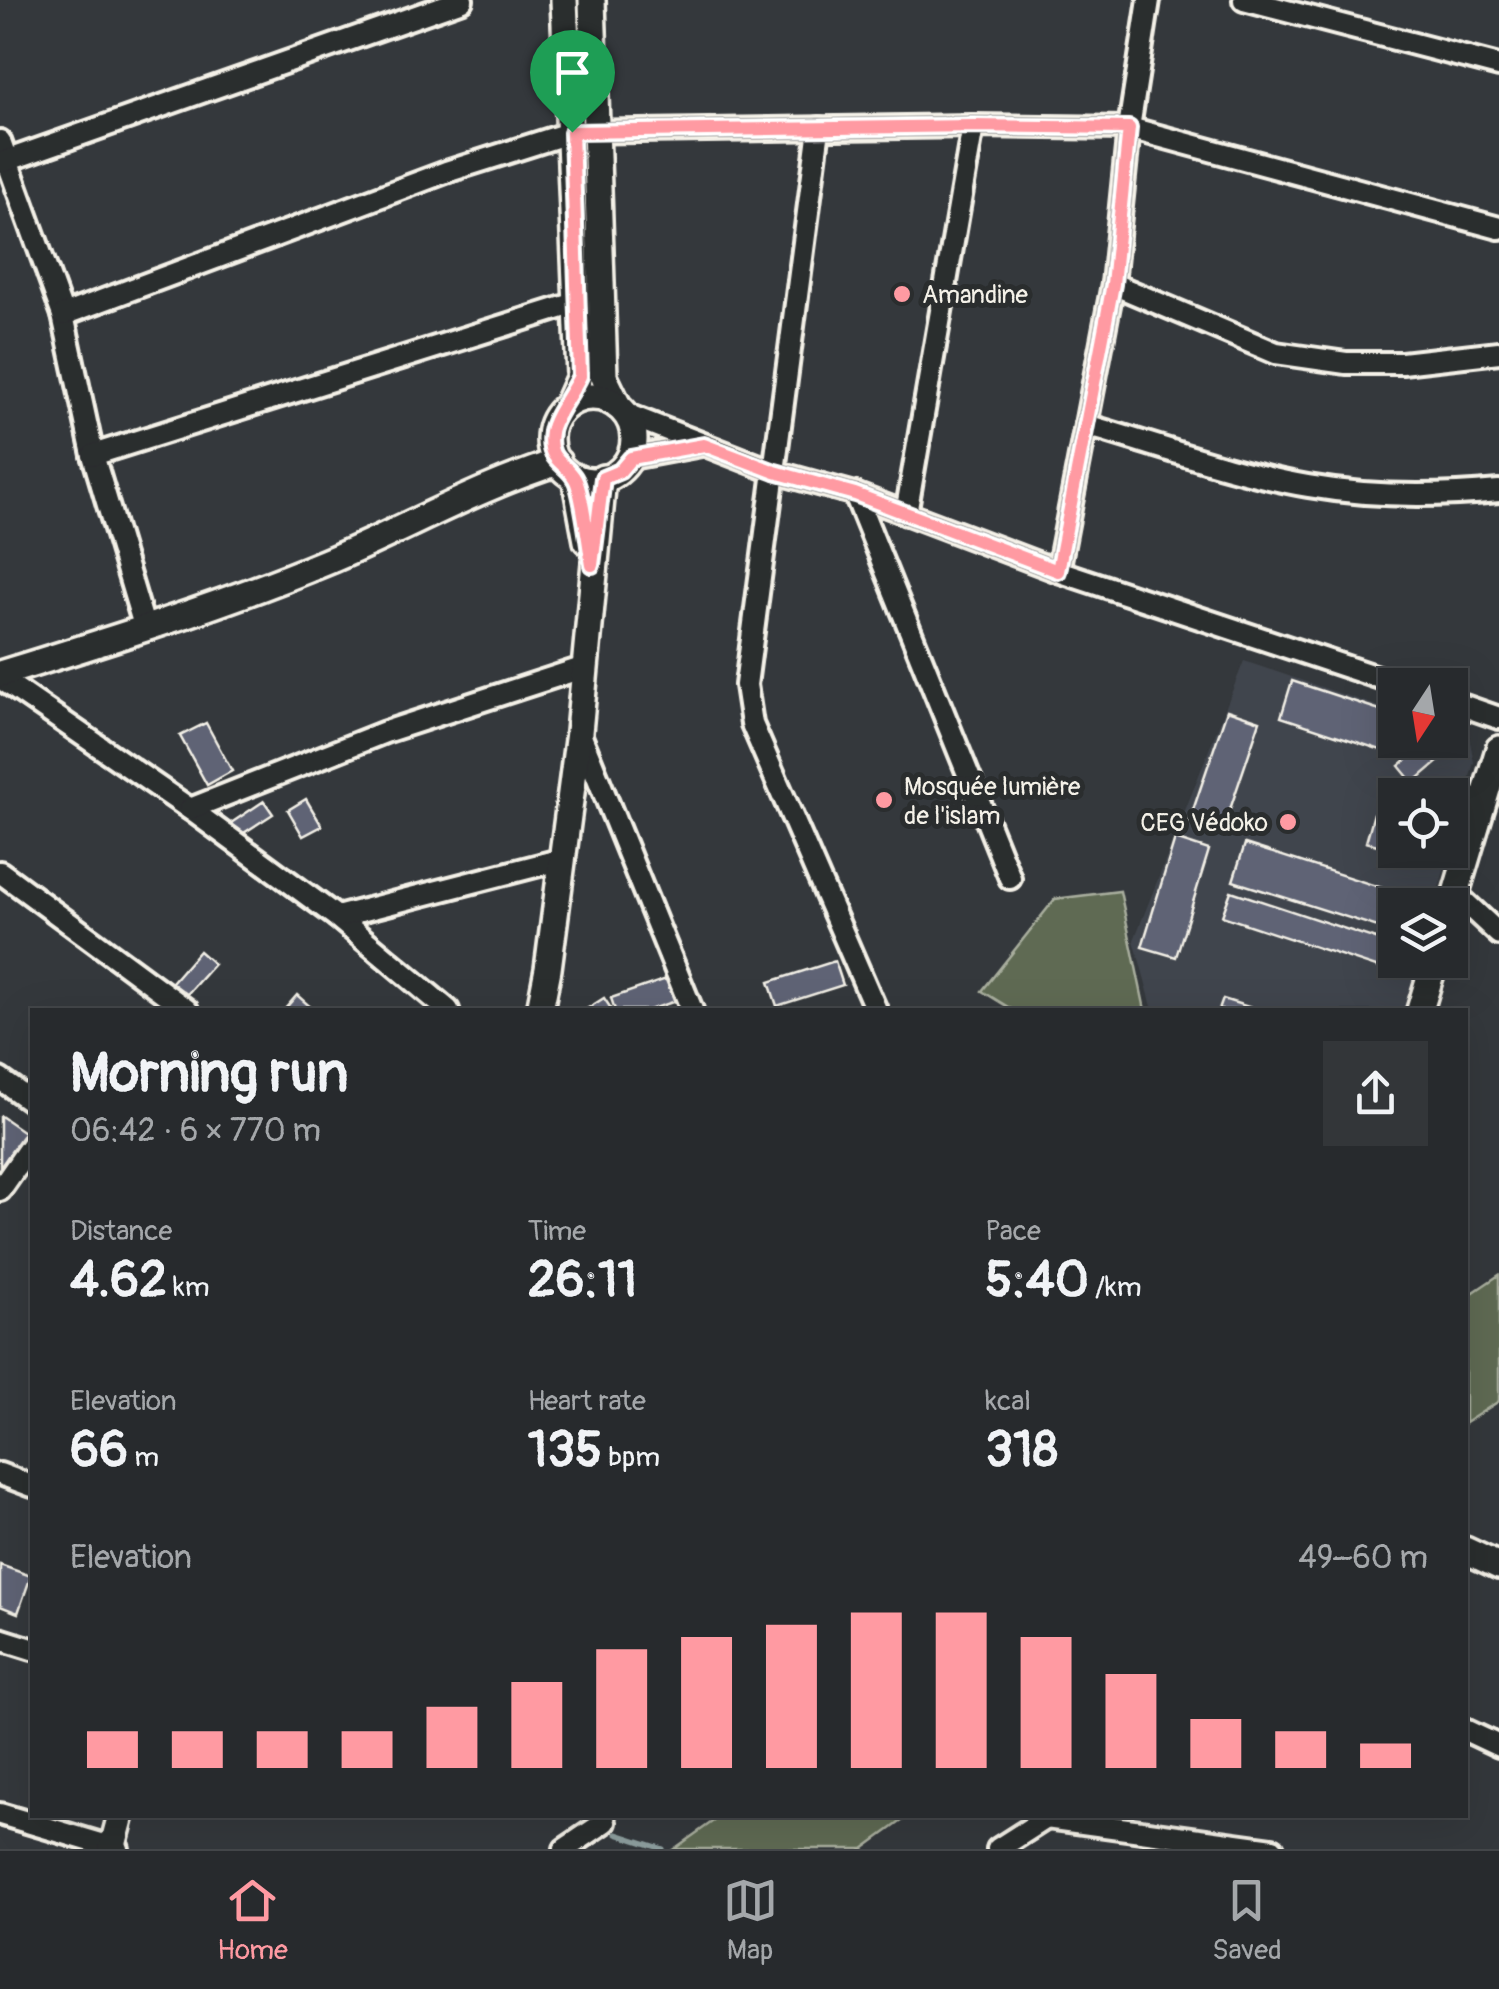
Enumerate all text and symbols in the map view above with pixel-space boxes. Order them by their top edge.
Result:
pin [530,30,615,133]
icon: arrive [545,45,600,100]
place label: Amandine [922,280,1029,311]
marker: Amandine [891,283,913,305]
north arrow [1378,668,1468,758]
map controls [1378,668,1468,978]
place label: Mosquée lumière de l'islam [904,772,1081,832]
button: locate [1378,778,1468,868]
marker: Mosquée lumière de l'islam [873,789,895,811]
place label: CEG Védoko [1140,808,1268,839]
marker: CEG Védoko [1277,811,1299,833]
button: layers [1378,888,1468,978]
text: Morning run [70,1039,348,1108]
button: share [1323,1041,1428,1146]
text: 06:42 · 6 × 770 m [70,1111,321,1151]
text: Distance [70,1214,172,1249]
text: Time [528,1214,586,1249]
text: Pace [985,1214,1041,1249]
text: 4.62 [70,1249,167,1312]
text: 26:11 [528,1249,637,1312]
text: 5:40 [985,1249,1089,1312]
text: km [167,1270,210,1305]
text: /km [1089,1270,1142,1305]
text: Elevation [70,1384,177,1419]
text: Heart rate [528,1384,646,1419]
text: kcal [985,1384,1031,1419]
text: 66 [70,1419,128,1482]
text: 135 [528,1419,602,1482]
text: 318 [985,1419,1058,1482]
text: m [128,1440,159,1475]
text: bpm [602,1440,660,1475]
text: Elevation [70,1538,192,1578]
text: 49–60 m [1298,1538,1428,1578]
tab: Home [217,1873,288,1968]
tab: Map [723,1873,778,1968]
tab: Saved [1212,1873,1282,1968]

